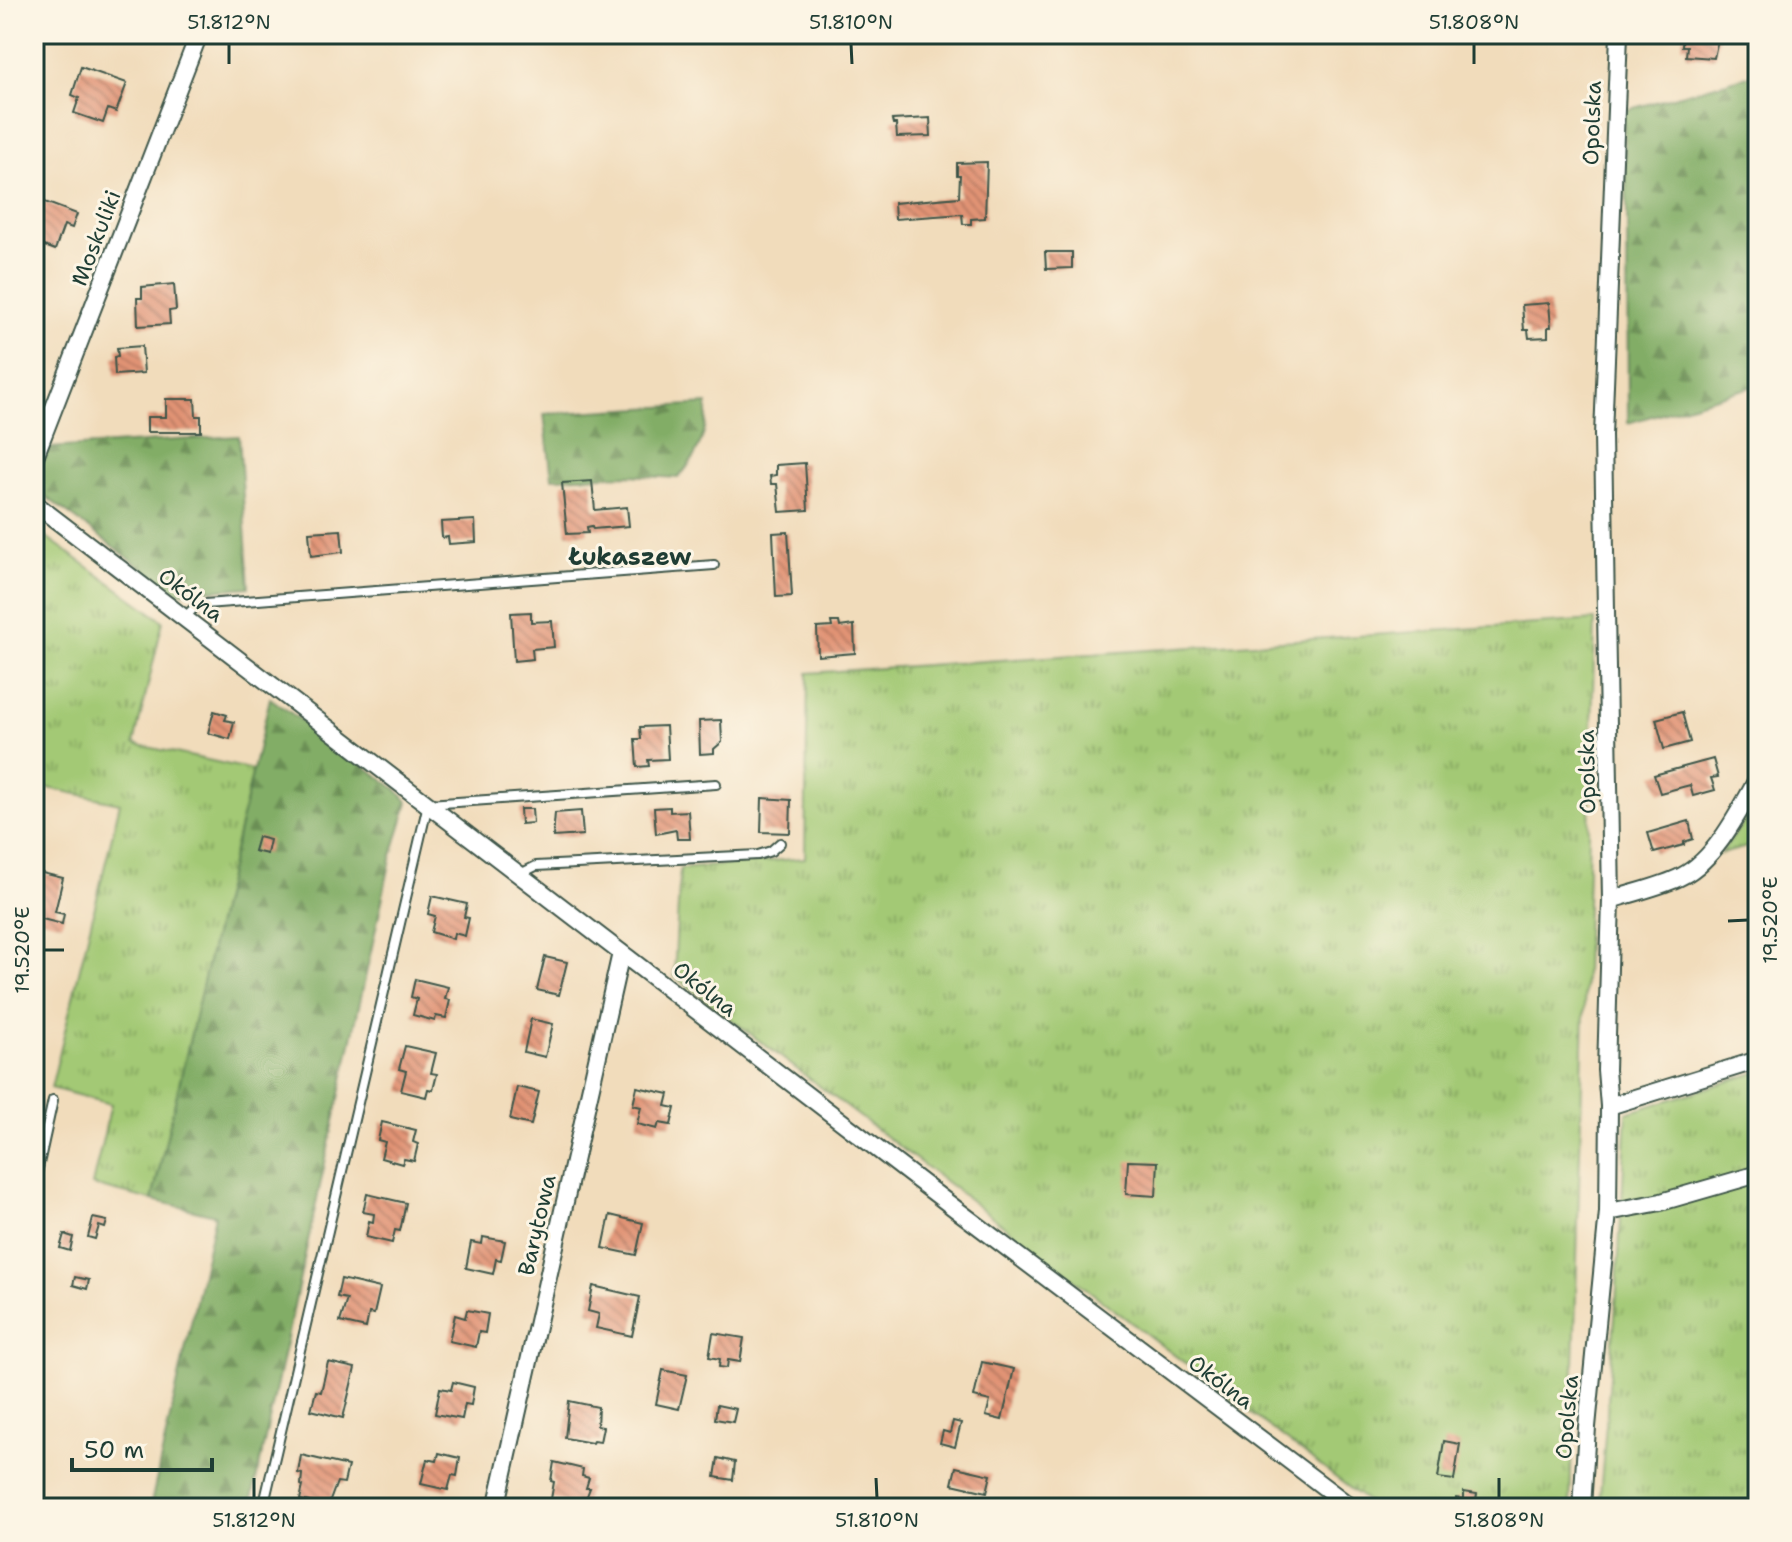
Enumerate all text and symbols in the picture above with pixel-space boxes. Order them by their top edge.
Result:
text: 51.812°N [187,9,271,35]
text: 51.810°N [809,9,893,35]
text: 51.808°N [1429,9,1519,35]
street label: Opolska [1576,80,1608,166]
street label: Moskuliki [65,186,127,290]
district label: Łukaszew [568,541,691,573]
street label: Okólna [153,561,230,629]
street label: Opolska [1572,729,1602,814]
text: 19.520°E [1757,876,1783,964]
text: 19.520°E [9,906,35,994]
street label: Okólna [667,955,743,1023]
street label: Barytowa [511,1171,563,1278]
street label: Okólna [1183,1348,1260,1416]
street label: Opolska [1549,1373,1585,1460]
scale bar [72,1422,212,1472]
text: 50 m [84,1434,144,1466]
text: 51.812°N [212,1507,296,1533]
text: 51.810°N [835,1507,919,1533]
text: 51.808°N [1454,1507,1544,1533]

